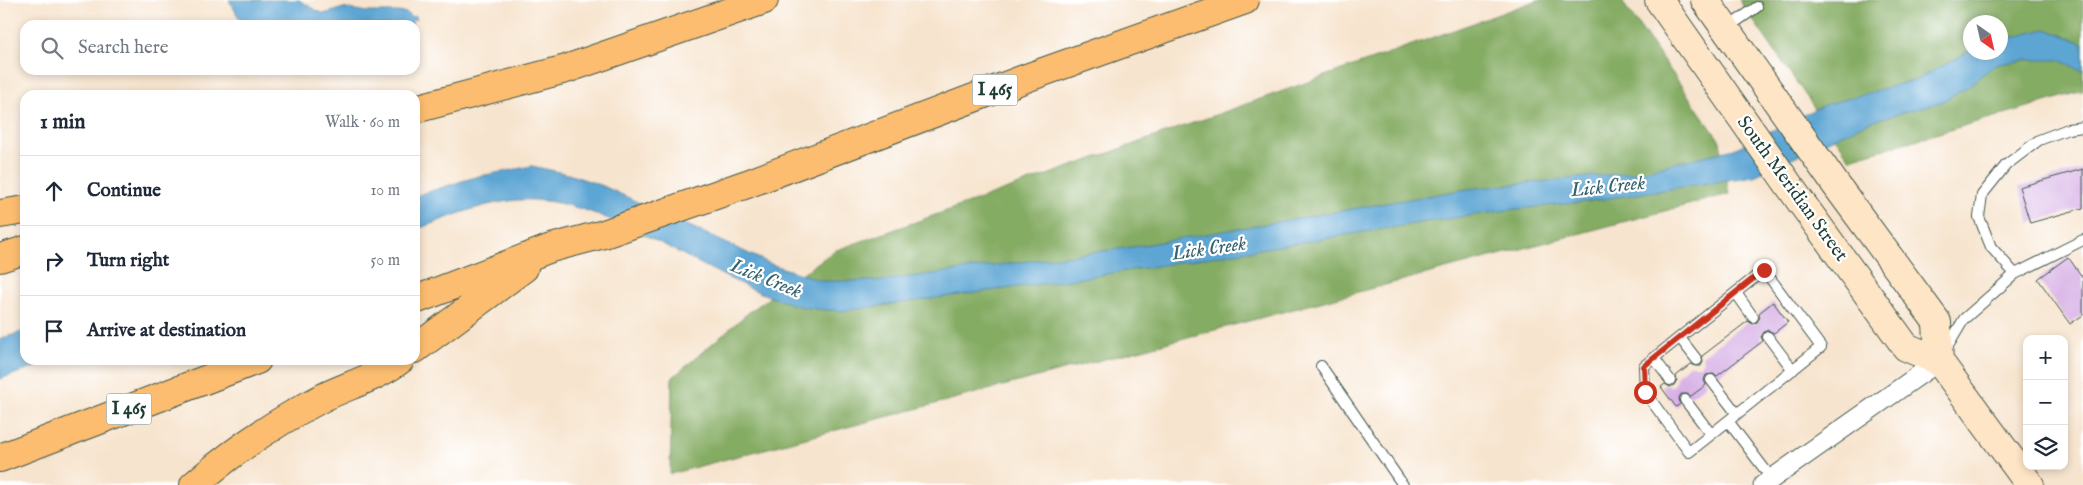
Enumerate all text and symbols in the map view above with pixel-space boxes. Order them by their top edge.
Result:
north arrow [1963,15,2008,60]
search box [20,20,420,75]
icon: search [38,34,66,62]
text: Search here [78,36,169,60]
road number: I 465 [972,74,1018,106]
text: 1 min [40,109,85,136]
street label: South Meridian Street [1731,112,1853,267]
text: Walk · 60 m [325,113,400,133]
water label: Lick Creek [1569,171,1646,203]
icon: ahead [40,177,68,205]
text: Continue [87,179,161,203]
text: 10 m [370,181,400,201]
water label: Lick Creek [1169,231,1248,267]
icon: right [40,247,68,275]
text: Turn right [87,249,169,273]
text: 50 m [371,251,400,271]
water label: Lick Creek [726,253,805,305]
route end [1753,259,1776,282]
icon: arrive [40,317,68,345]
text: Arrive at destination [87,319,246,343]
map controls [2023,335,2068,470]
button: + [2023,335,2068,380]
button: − [2023,380,2068,425]
route start [1634,381,1657,404]
road number: I 465 [106,394,152,424]
button: layers [2023,425,2068,470]

